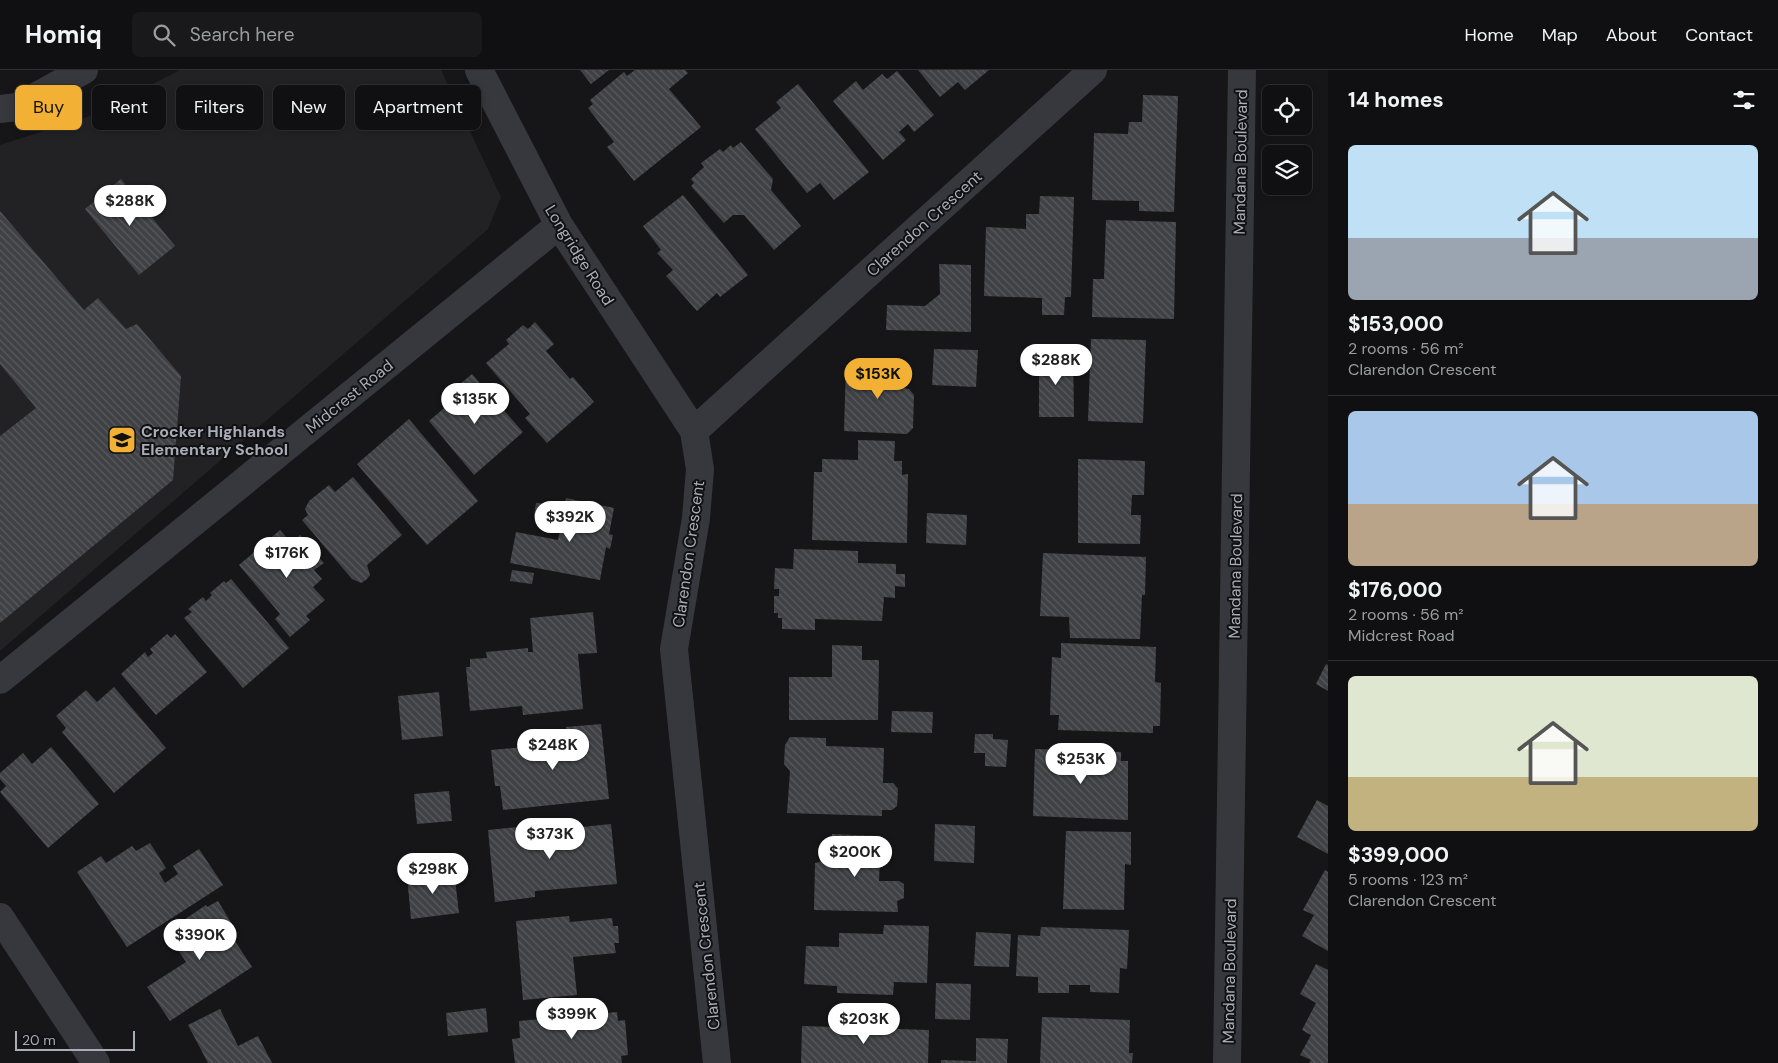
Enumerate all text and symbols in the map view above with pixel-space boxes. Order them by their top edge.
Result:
search box [132,12,482,57]
text: Homiq [25,19,102,50]
icon: search [150,21,178,49]
text: Search here [190,22,295,47]
text: Home [1464,23,1514,47]
text: Map [1542,23,1578,47]
text: About [1606,23,1657,47]
text: Contact [1685,23,1753,47]
chip: Buy [15,85,82,130]
chip: Rent [92,85,166,130]
chip: Filters [176,85,263,130]
chip: New [273,85,345,130]
chip: Apartment [355,85,481,130]
map controls [1262,85,1312,195]
button: locate [1262,85,1312,135]
text: 14 homes [1348,86,1444,114]
icon: filters [1730,86,1758,114]
street label: Mandana Boulevard [1229,89,1252,235]
button: layers [1262,145,1312,195]
street label: Clarendon Crescent [862,166,987,281]
icon: home [1508,178,1598,268]
pin: $288K [95,184,165,227]
text: $288K [105,190,155,211]
street label: Longridge Road [540,201,619,309]
text: $153,000 [1348,310,1444,338]
text: 2 rooms · 56 m² [1348,338,1464,359]
pin: $288K [1021,344,1091,386]
text: $288K [1031,349,1081,370]
street label: Midcrest Road [301,355,397,438]
pin: $153K [843,358,913,400]
text: Clarendon Crescent [1348,359,1497,380]
text: $153K [855,363,901,384]
pin: $135K [440,382,510,425]
text: $135K [452,388,498,409]
place label: Crocker Highlands Elementary School [141,421,288,460]
school or university icon: Crocker Highlands Elementary School [107,425,137,455]
icon: home [1508,443,1598,533]
street label: Clarendon Crescent [668,479,709,629]
street label: Mandana Boulevard [1224,493,1247,639]
pin: $392K [535,500,605,543]
text: $392K [546,506,594,527]
pin: $176K [252,536,322,579]
text: $176K [265,542,309,563]
text: $176,000 [1348,576,1442,604]
text: 2 rooms · 56 m² [1348,604,1464,625]
text: Midcrest Road [1348,625,1455,646]
icon: home [1508,708,1598,798]
pin: $248K [518,728,588,771]
text: $248K [528,734,578,755]
pin: $253K [1046,742,1116,785]
text: $253K [1057,748,1105,769]
pin: $373K [515,818,585,860]
text: $373K [526,823,574,844]
pin: $200K [820,836,890,878]
text: $200K [829,841,881,862]
text: $399,000 [1348,841,1449,869]
pin: $298K [398,852,468,895]
text: $298K [408,858,458,879]
text: 5 rooms · 123 m² [1348,869,1468,890]
street label: Clarendon Crescent [688,881,725,1031]
text: Clarendon Crescent [1348,890,1497,911]
street label: Mandana Boulevard [1218,898,1241,1044]
pin: $390K [165,918,235,961]
text: $390K [175,924,225,945]
pin: $399K [537,998,607,1040]
pin: $203K [829,1002,899,1045]
text: $399K [547,1003,597,1024]
text: $203K [839,1008,889,1029]
scale bar [15,1028,135,1051]
text: 20 m [22,1031,56,1049]

